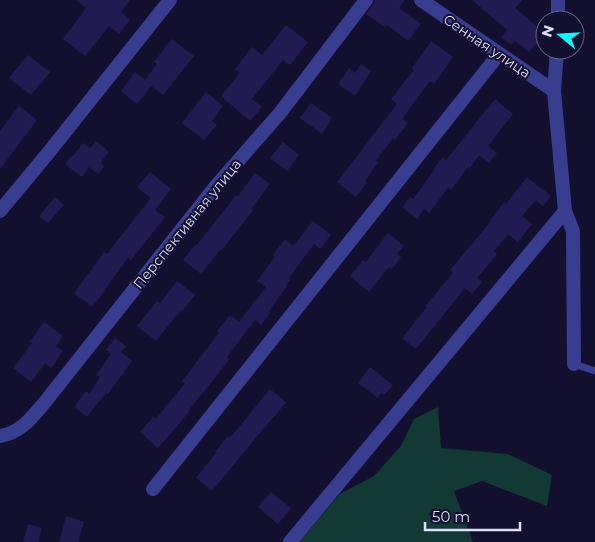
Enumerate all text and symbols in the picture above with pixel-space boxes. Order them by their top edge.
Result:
street label: Сенная улица [440,10,534,82]
north arrow [535,10,585,60]
text: N [537,23,558,39]
street label: Перспективная улица [129,155,245,293]
scale bar [425,500,520,532]
text: 50 m [432,507,470,526]

